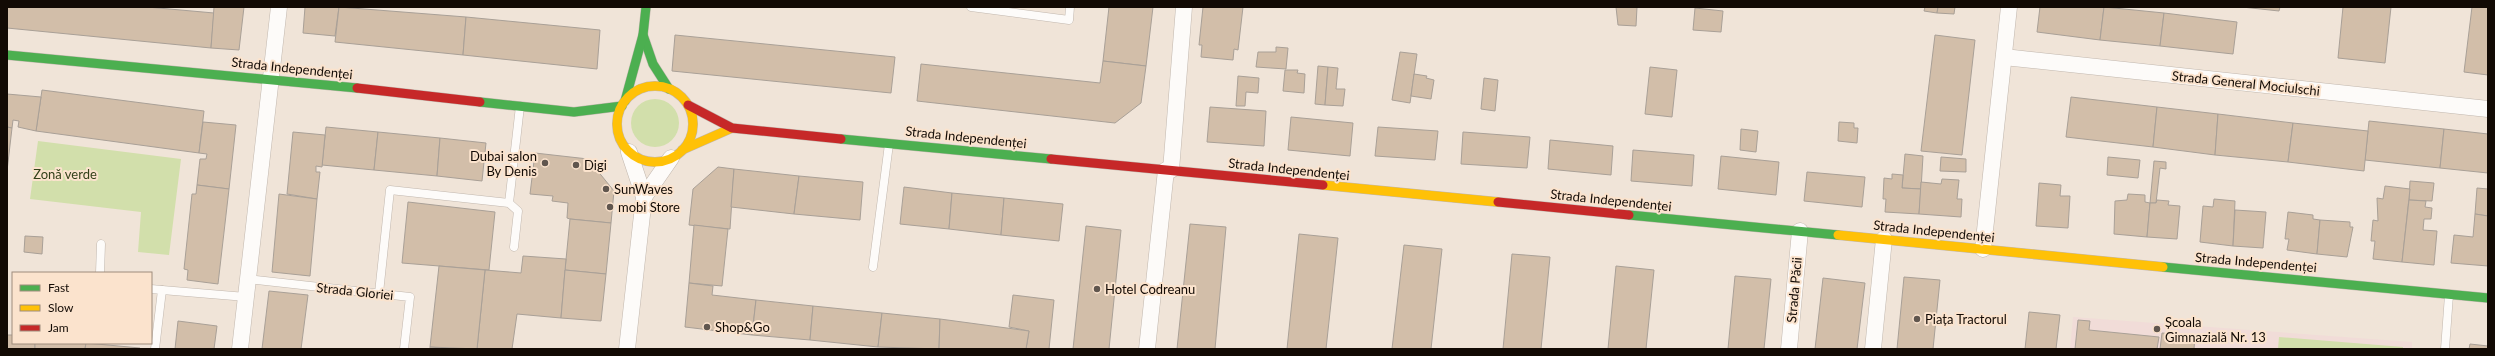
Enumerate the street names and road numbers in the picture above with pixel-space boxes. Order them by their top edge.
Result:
street label: Strada Independenței [231,54,353,82]
street label: Strada General Mociulschi [2171,67,2321,99]
street label: Strada Independenței [905,123,1027,151]
street label: Strada Independenței [1228,155,1350,183]
street label: Strada Independenței [1550,186,1672,214]
street label: Strada Independenței [1873,217,1995,245]
street label: Strada Independenței [2195,249,2317,275]
street label: Strada Păcii [1783,256,1805,324]
street label: Strada Gloriei [316,279,394,303]

